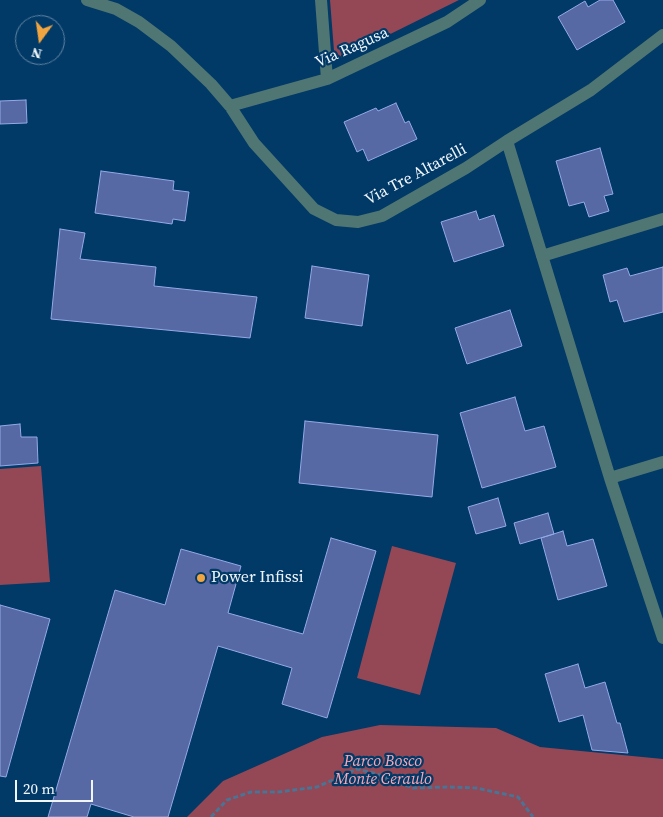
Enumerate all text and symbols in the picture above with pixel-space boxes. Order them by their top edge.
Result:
north arrow [15,15,65,65]
street label: Via Ragusa [312,23,392,73]
text: N [29,43,44,65]
street label: Via Tre Altarelli [362,140,470,210]
place label: Power Infissi [211,568,303,588]
marker: Power Infissi [195,572,207,584]
park label: Parco Bosco Monte Ceraulo [334,752,432,790]
scale bar [18,770,95,802]
text: 20 m [23,778,55,799]

